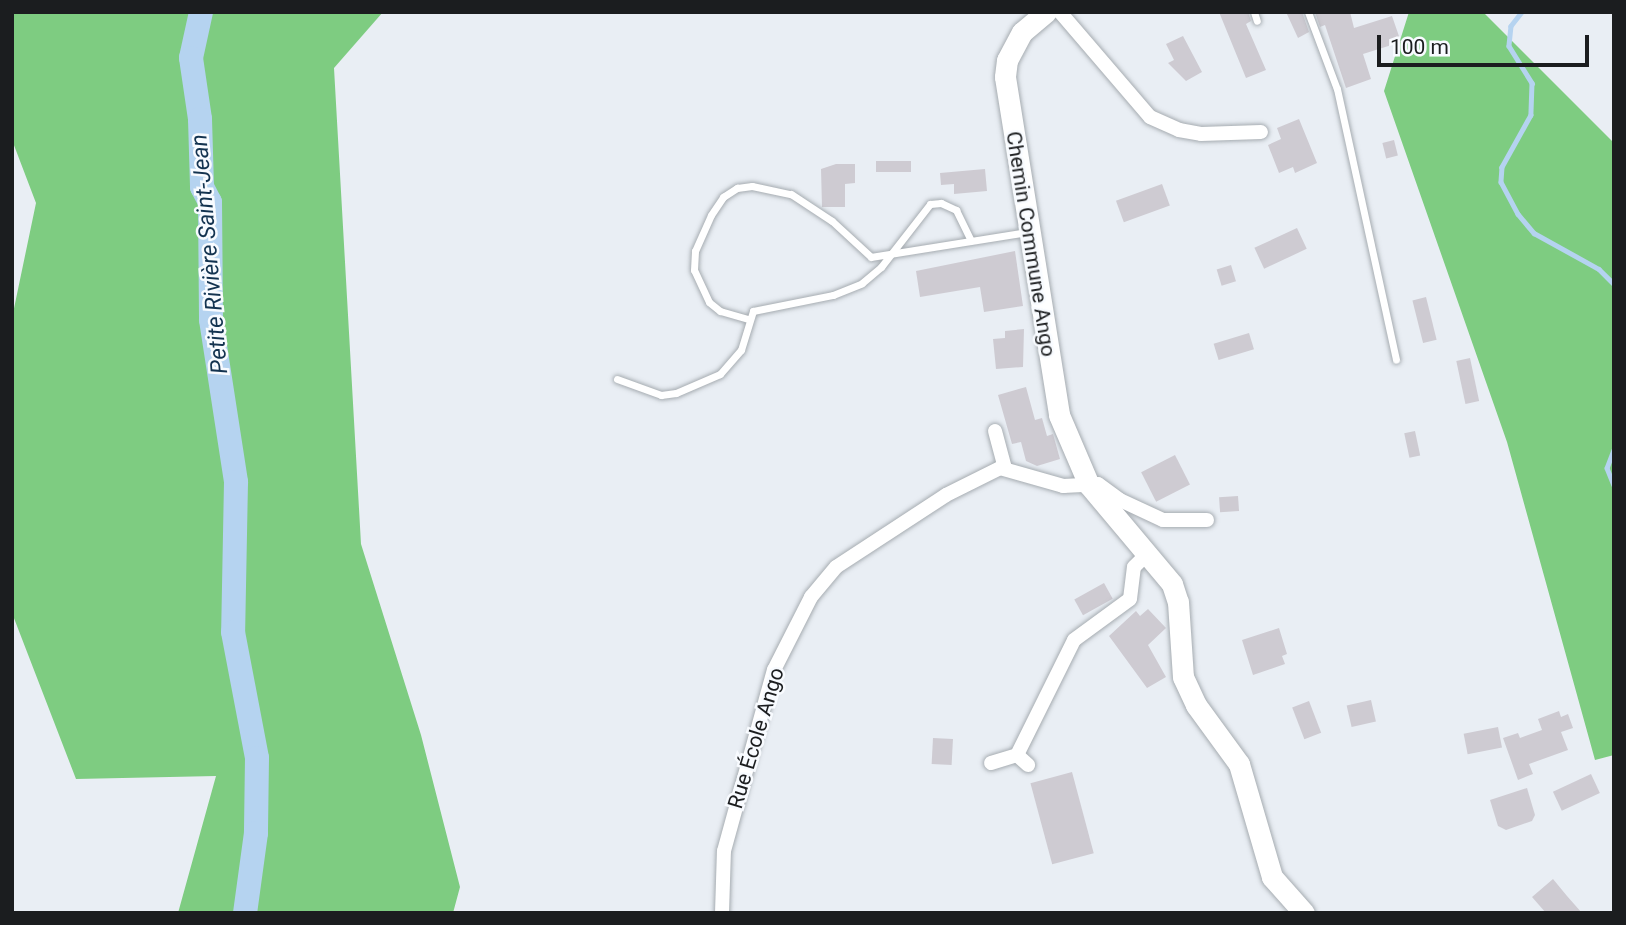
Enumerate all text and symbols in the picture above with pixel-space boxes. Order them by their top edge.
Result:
scale bar [1381,21,1593,65]
text: 100 m [1390,35,1449,59]
street label: Chemin Commune Ango [1001,130,1061,358]
water label: Petite Rivière Saint-Jean [186,133,234,375]
street label: Rue École Ango [723,664,789,812]

